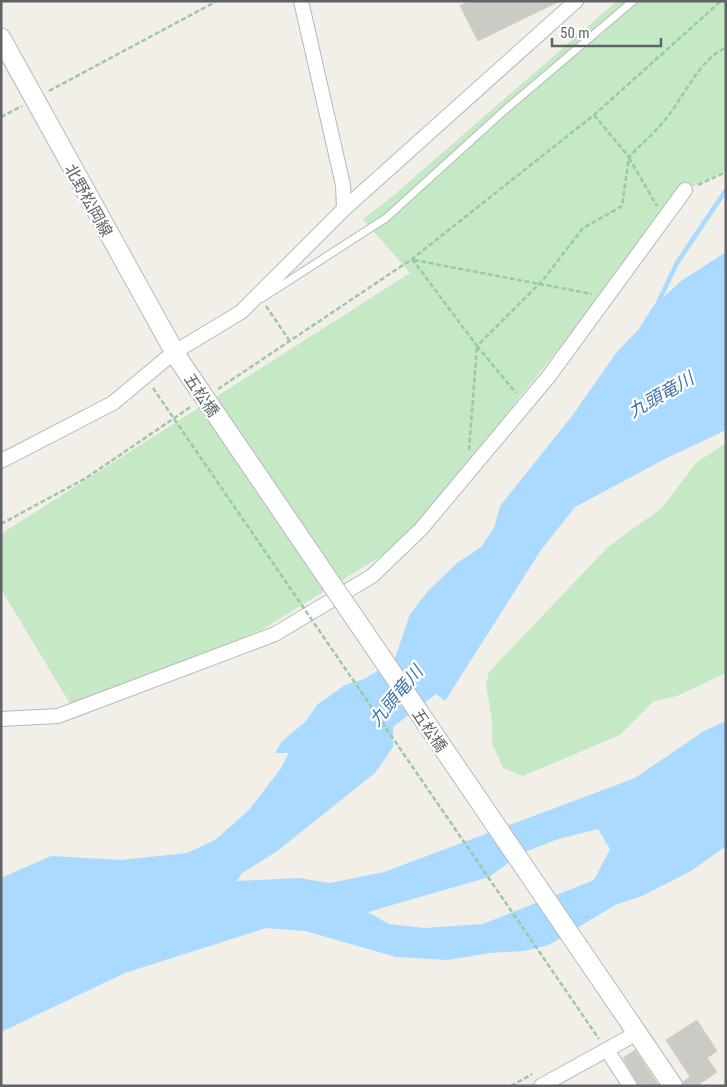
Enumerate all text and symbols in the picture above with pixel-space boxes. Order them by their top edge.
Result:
scale bar [552,15,661,47]
text: 50 m [560,24,590,42]
street label: 北野松岡線 [61,161,116,240]
water label: 九頭竜川 [624,366,699,422]
street label: 五松橋 [180,370,223,420]
water label: 九頭竜川 [364,660,428,730]
street label: 五松橋 [408,705,451,755]

